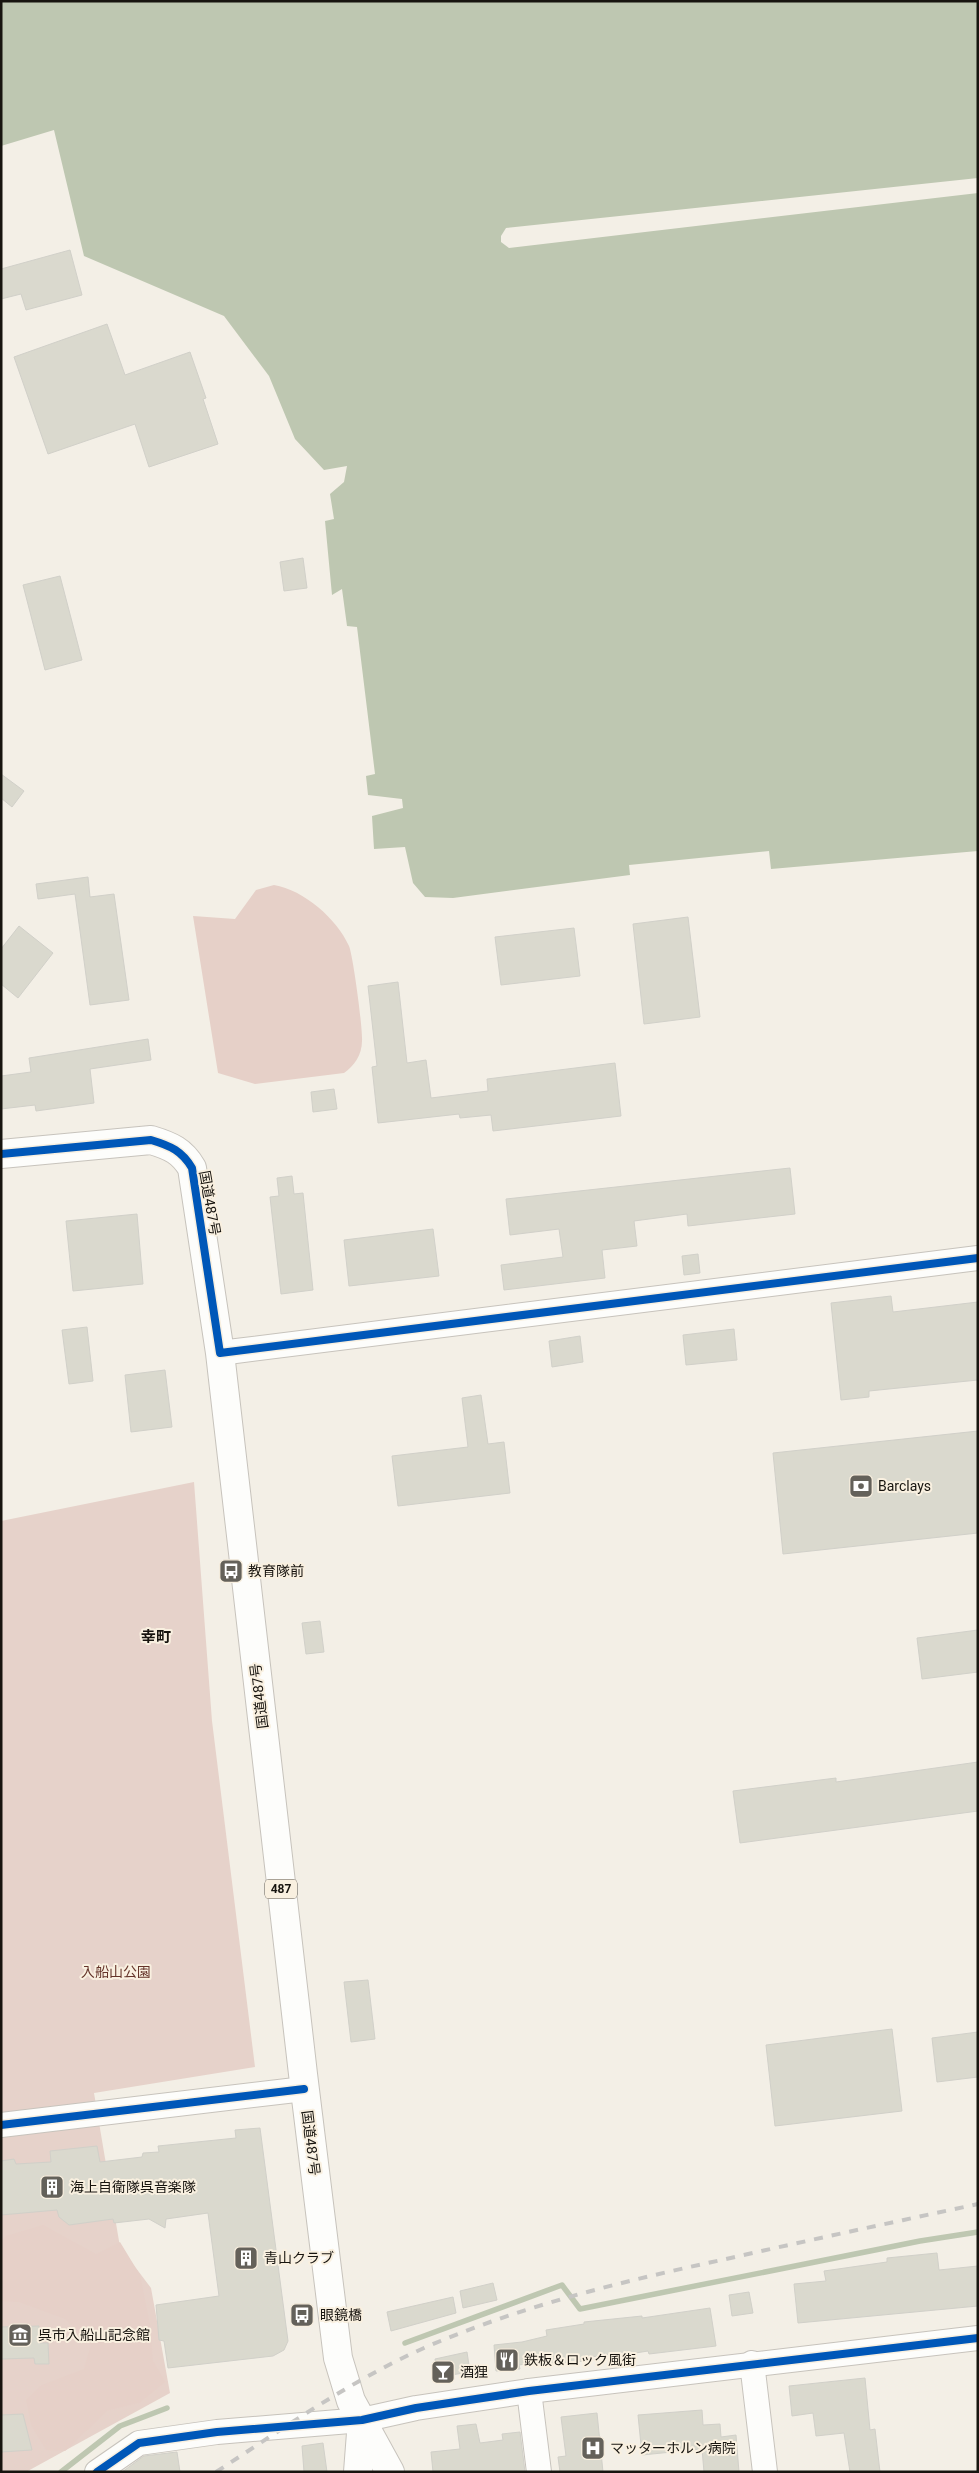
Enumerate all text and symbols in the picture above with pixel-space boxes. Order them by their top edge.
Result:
street label: 国道487号 [196,1169,224,1237]
bank icon: Barclays [848,1473,874,1499]
place label: Barclays [878,1478,931,1494]
bus stop icon: 教育隊前 [218,1558,244,1584]
place label: 教育隊前 [248,1563,304,1579]
district label: 幸町 [141,1628,171,1646]
street label: 国道487号 [247,1662,271,1730]
road number: 487 [265,1880,297,1898]
park label: 入船山公園 [81,1964,151,1980]
street label: 国道487号 [299,2109,323,2177]
building icon: 海上自衛隊呉音楽隊 [39,2174,65,2200]
place label: 海上自衛隊呉音楽隊 [70,2179,196,2195]
building icon: 青山クラブ [233,2245,259,2271]
place label: 青山クラブ [264,2250,334,2266]
bus stop icon: 眼鏡橋 [289,2302,315,2328]
place label: 眼鏡橋 [320,2307,362,2323]
museum icon: 呉市入船山記念館 [7,2322,33,2348]
place label: 呉市入船山記念館 [38,2327,150,2343]
restaurant icon: 鉄板＆ロック風街 [494,2347,520,2373]
place label: 鉄板＆ロック風街 [524,2352,636,2368]
bar icon: 酒狸 [430,2359,456,2385]
place label: 酒狸 [460,2364,488,2380]
hospital icon: マッターホルン病院 [580,2435,606,2461]
place label: マッターホルン病院 [610,2440,736,2456]

